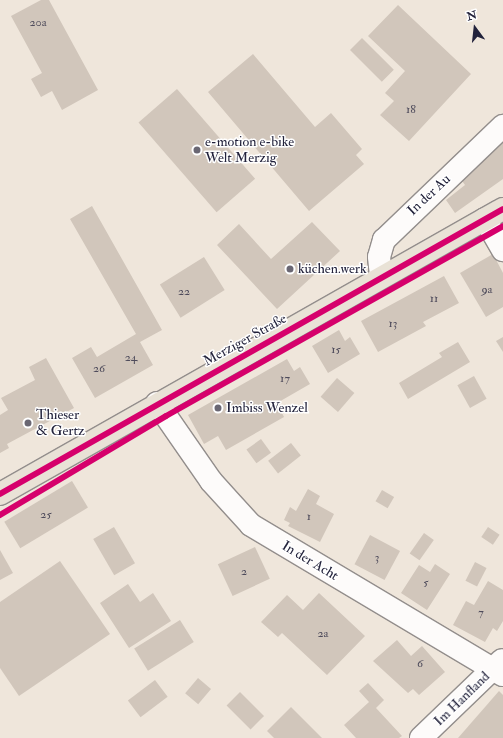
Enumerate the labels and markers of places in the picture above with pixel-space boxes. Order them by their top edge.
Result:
place label: e-motion e-bike Welt Merzig [205,134,294,166]
marker: e-motion e-bike Welt Merzig [192,145,202,155]
place label: küchen.werk [298,261,367,277]
marker: küchen.werk [285,264,295,274]
place label: Imbiss Wenzel [226,400,308,416]
marker: Imbiss Wenzel [213,403,223,413]
place label: Thieser & Gertz [36,407,85,440]
marker: Thieser & Gertz [23,418,33,428]

